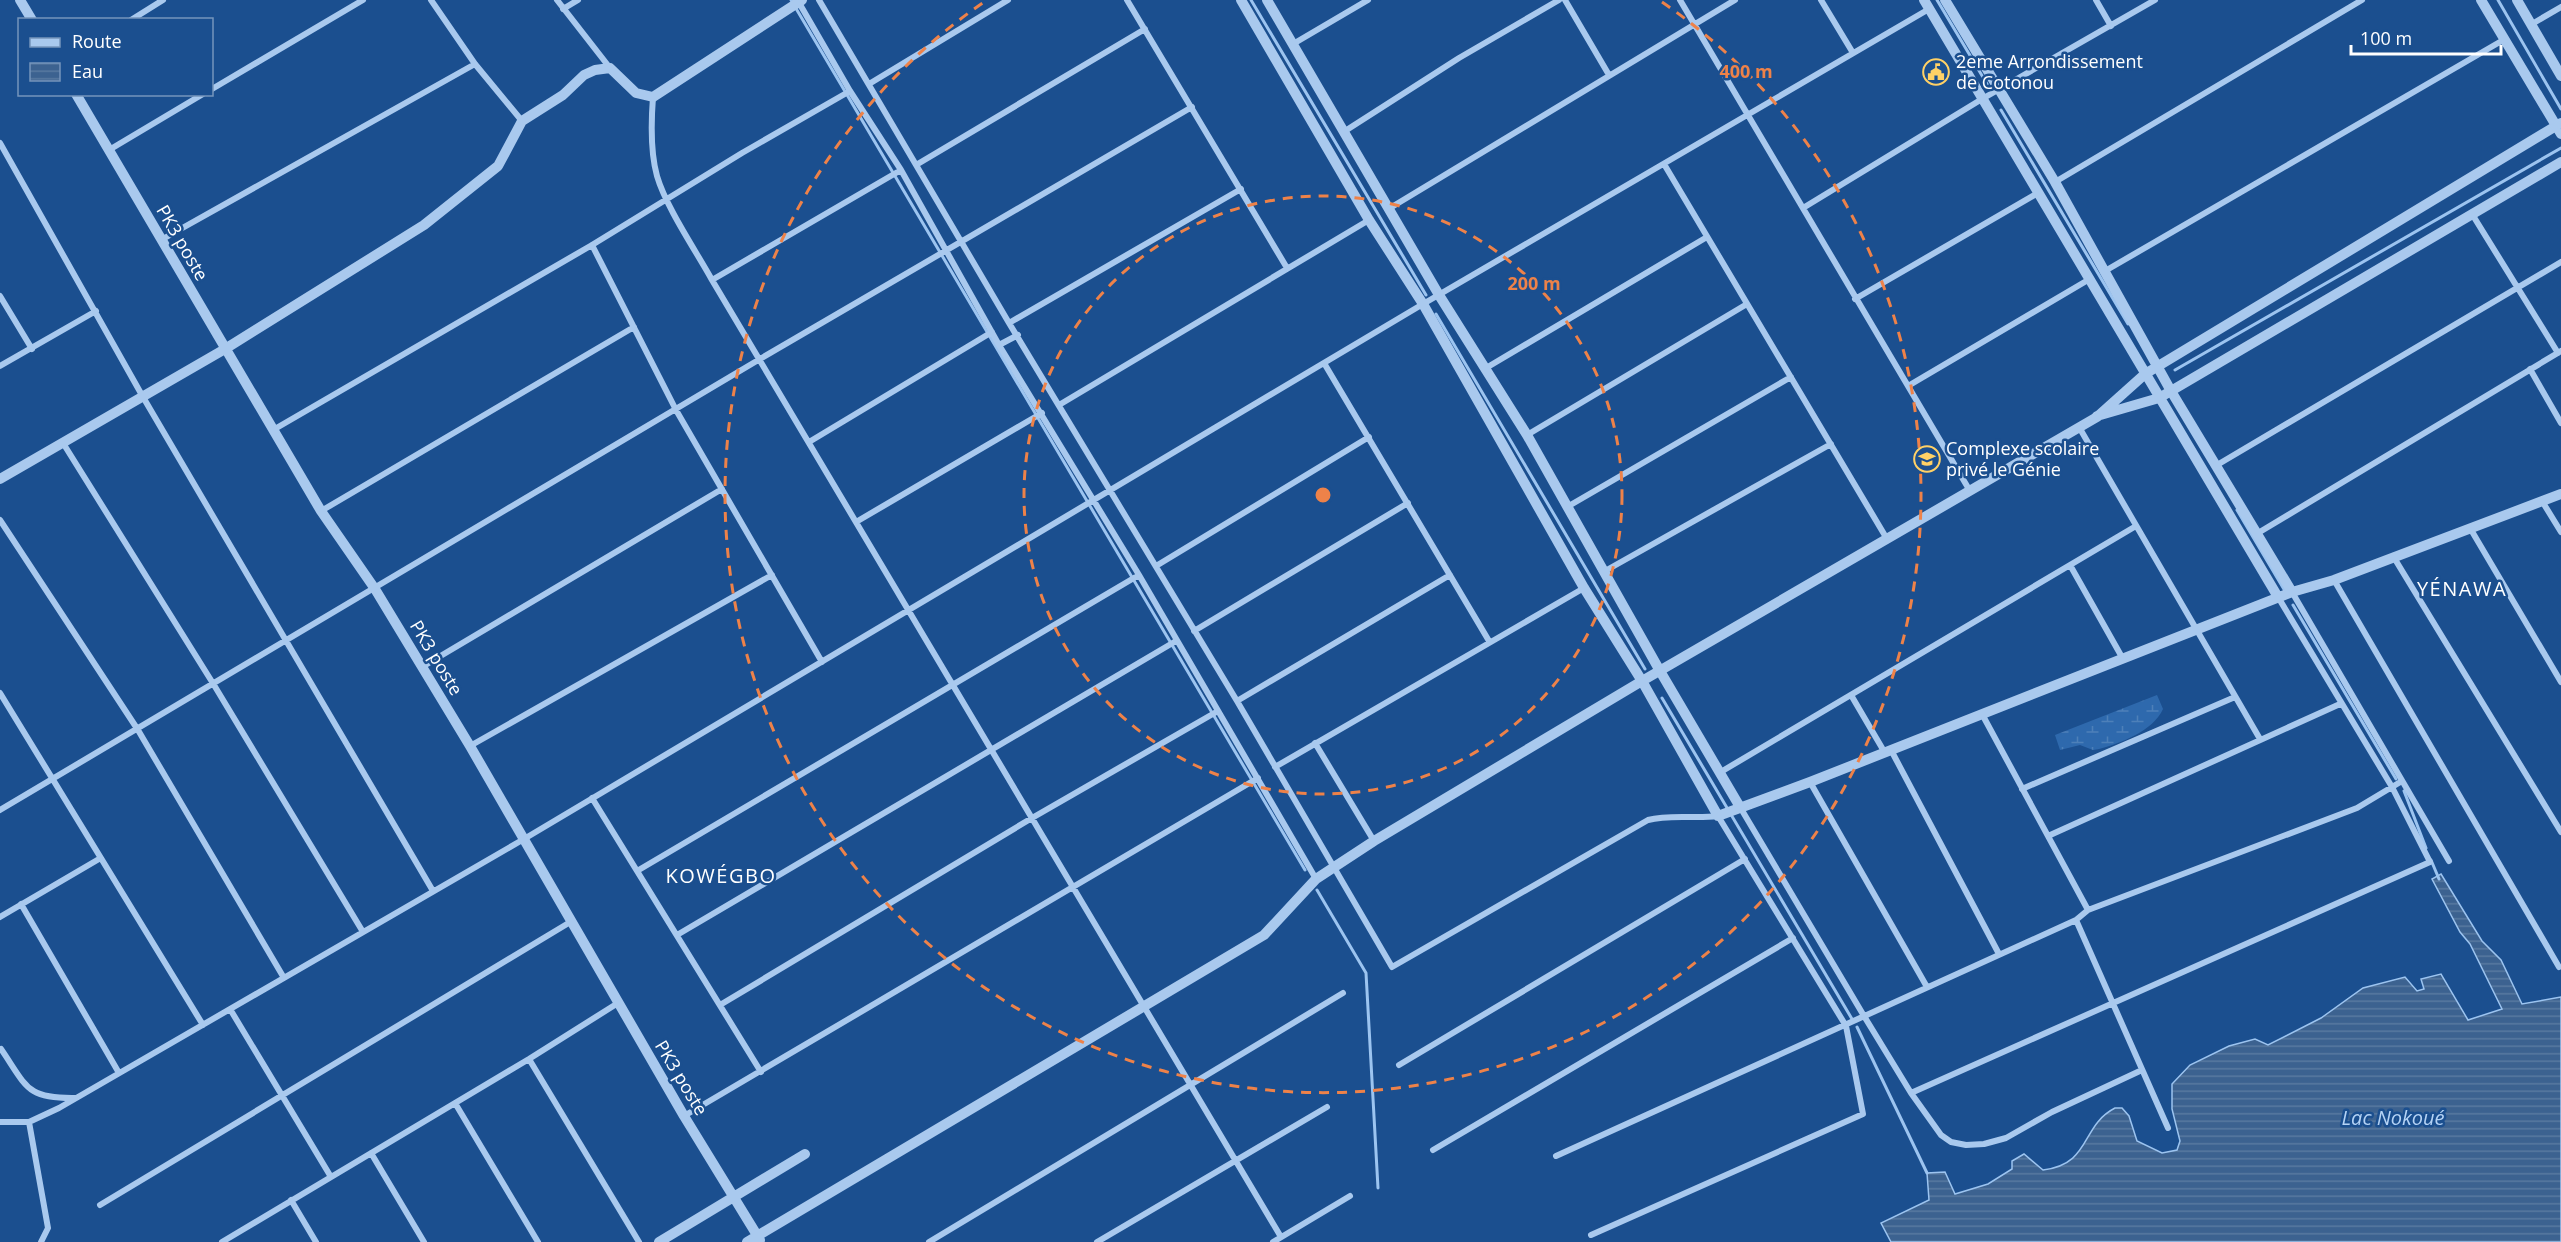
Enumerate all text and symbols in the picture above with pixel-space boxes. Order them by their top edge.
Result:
legend [18,18,213,96]
scale bar [2351,18,2501,56]
text: 100 m [2360,26,2412,50]
text: Route [72,29,122,53]
place label: 2eme Arrondissement de Cotonou [1956,49,2143,94]
public building icon: 2eme Arrondissement de Cotonou [1921,57,1951,87]
text: Eau [72,59,103,83]
text: 400 m [1719,59,1773,83]
street label: PK3 poste [152,200,214,285]
text: 200 m [1507,271,1561,295]
place label: Complexe scolaire privé le Génie [1946,436,2099,481]
school or university icon: Complexe scolaire privé le Génie [1912,444,1942,474]
centre of rings [1313,485,1333,505]
district label: YÉNAWA [2417,575,2507,602]
street label: PK3 poste [405,615,469,700]
district label: KOWÉGBO [666,862,776,889]
street label: PK3 poste [650,1035,714,1120]
water label: Lac Nokoué [2341,1104,2445,1131]

